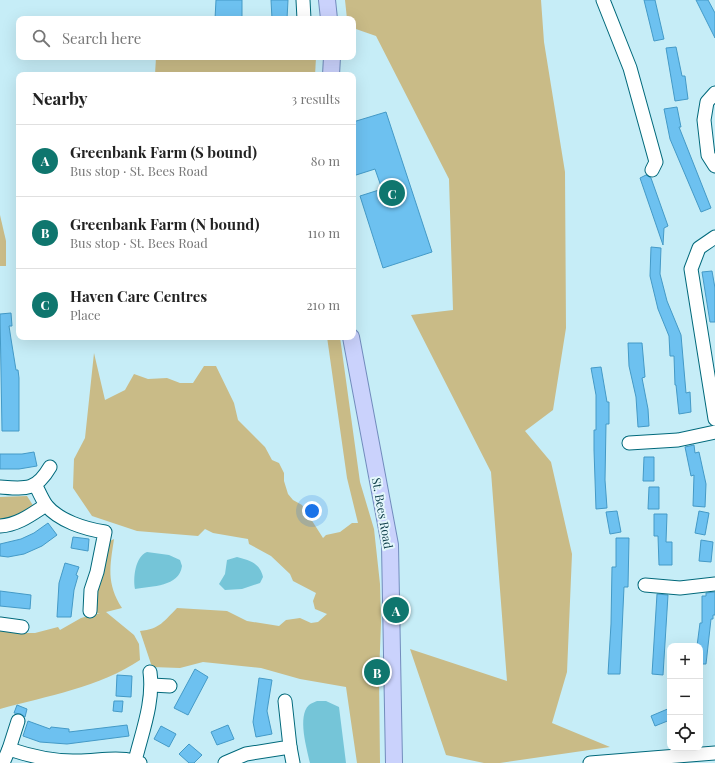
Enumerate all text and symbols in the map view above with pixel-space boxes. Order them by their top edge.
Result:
search box [16,16,356,60]
icon: search [30,27,52,49]
text: Search here [62,28,141,48]
text: Nearby [32,87,87,109]
text: 3 results [291,90,340,107]
text: Greenbank Farm (S bound) [70,142,257,162]
text: A [41,152,49,169]
text: 80 m [311,152,340,169]
text: Bus stop · St. Bees Road [70,162,208,179]
pin: C [379,178,405,208]
text: Greenbank Farm (N bound) [70,214,259,234]
text: B [41,224,49,241]
text: 110 m [308,224,340,241]
text: Bus stop · St. Bees Road [70,234,208,251]
text: Haven Care Centres [70,286,207,306]
text: C [40,296,50,313]
text: 210 m [306,296,340,313]
text: Place [70,306,101,323]
street label: St. Bees Road [369,476,397,550]
your location [302,501,322,521]
pin: A [383,595,409,625]
map controls [667,643,703,751]
button: + [667,643,703,679]
pin: B [364,657,390,687]
button: − [667,679,703,715]
button: locate [667,715,703,751]

